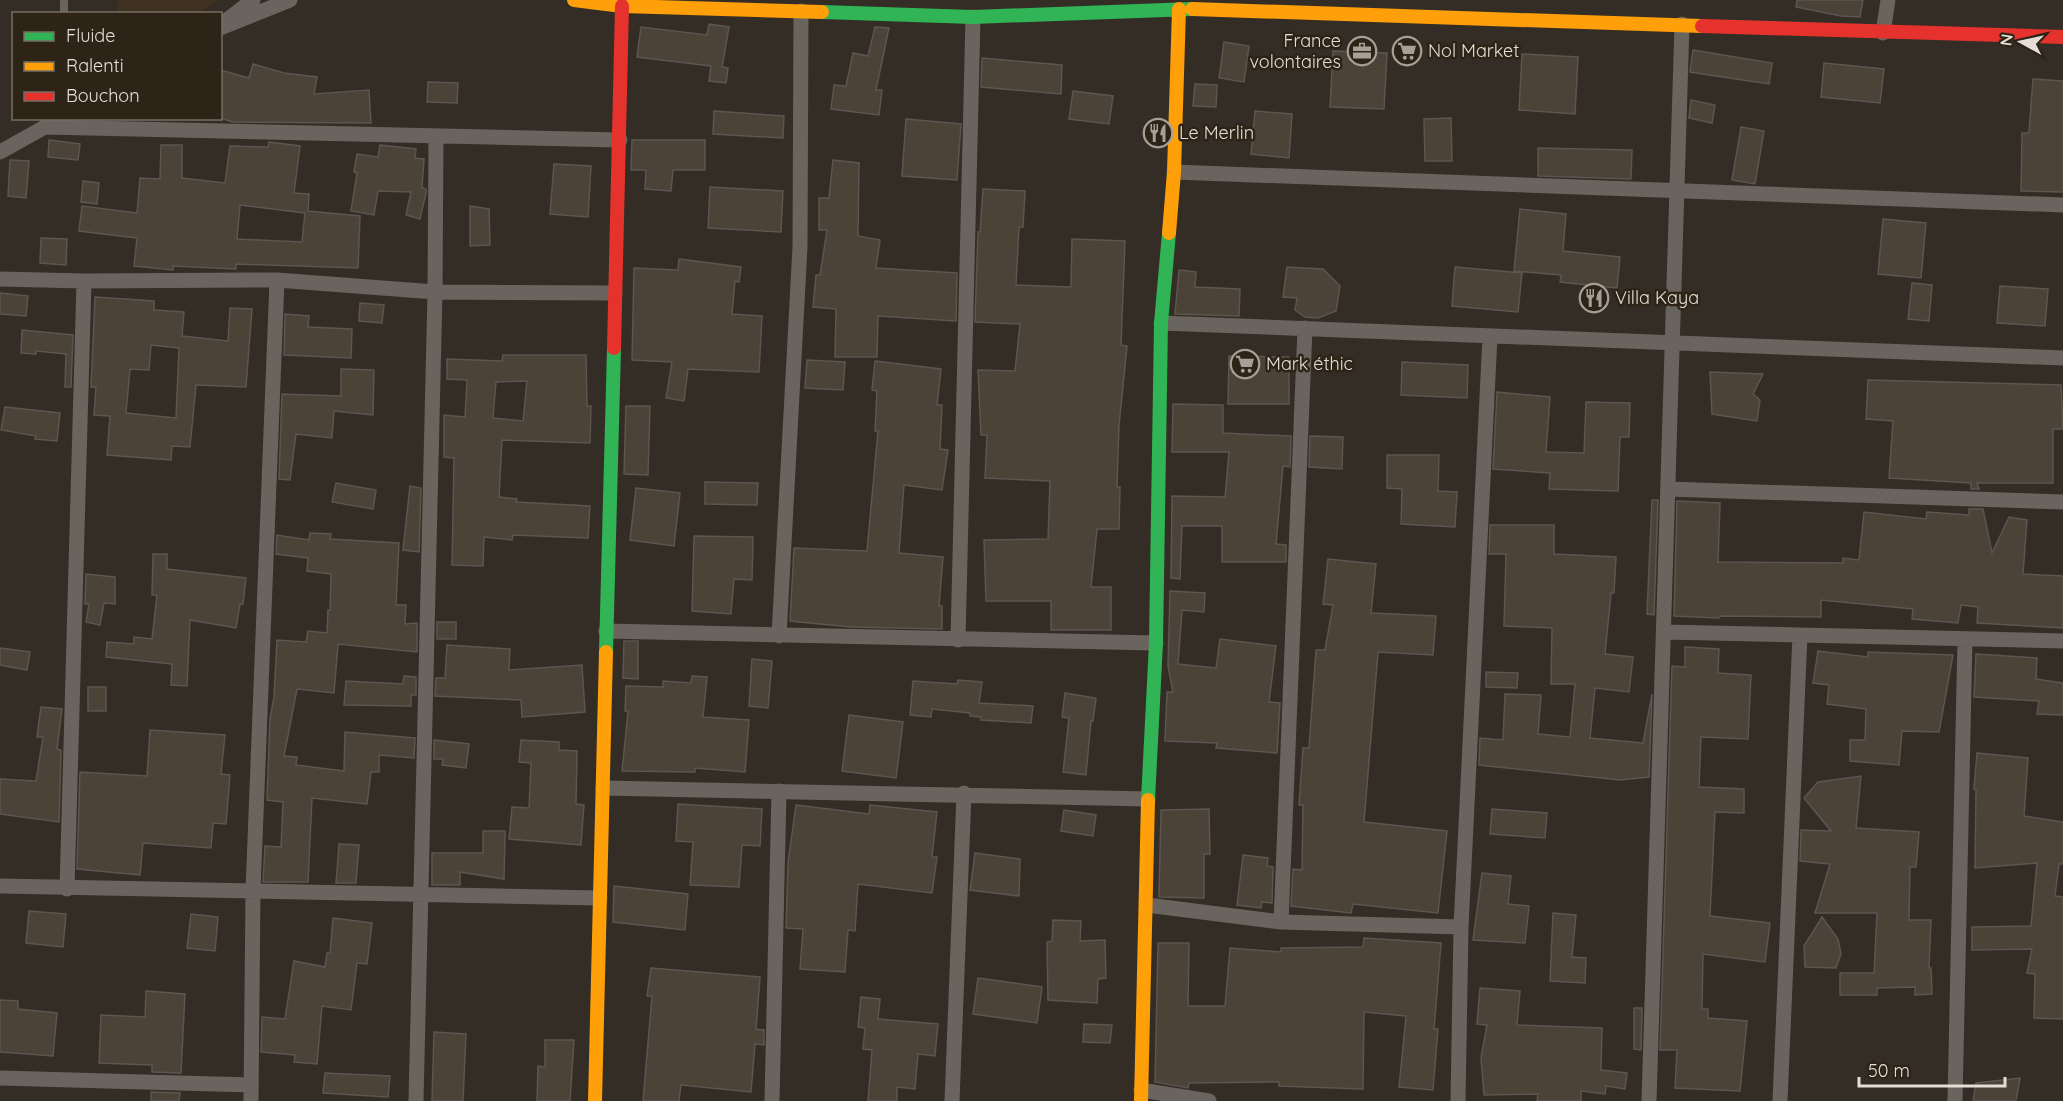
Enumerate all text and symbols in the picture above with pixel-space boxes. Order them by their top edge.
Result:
legend [12,12,222,120]
north arrow [1991,12,2051,72]
text: Fluide [66,24,115,47]
place label: France volontaires [1249,29,1341,73]
text: N [1995,33,2017,47]
office icon: France volontaires [1346,35,1378,67]
supermarket icon: Nol Market [1391,35,1423,67]
place label: Nol Market [1428,39,1519,62]
text: Ralenti [66,54,124,77]
text: Bouchon [66,84,140,107]
restaurant icon: Le Merlin [1142,117,1174,149]
place label: Le Merlin [1179,121,1254,144]
restaurant icon: Villa Kaya [1578,282,1610,314]
place label: Villa Kaya [1615,286,1699,309]
supermarket icon: Mark éthic [1229,348,1261,380]
place label: Mark éthic [1266,352,1353,375]
scale bar [1859,1050,2004,1088]
text: 50 m [1868,1059,1910,1082]

